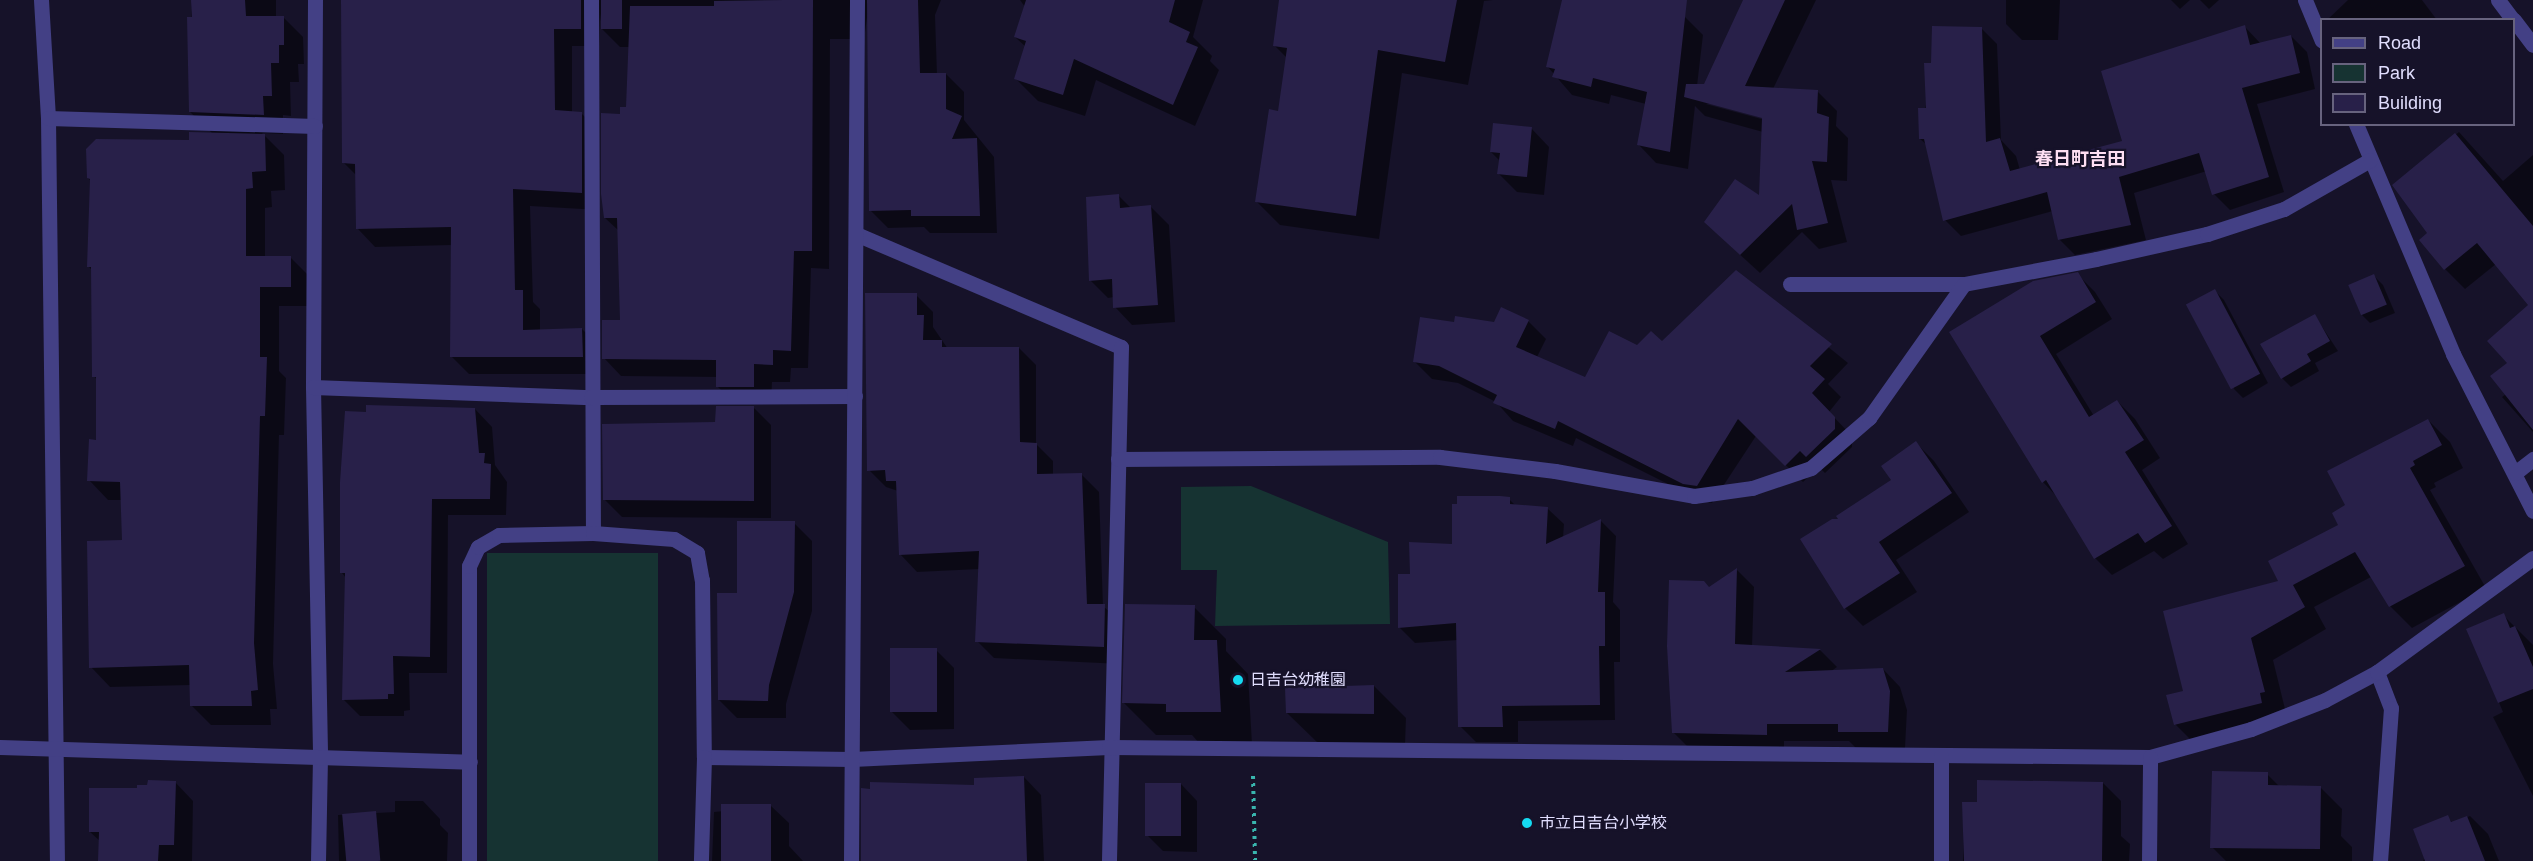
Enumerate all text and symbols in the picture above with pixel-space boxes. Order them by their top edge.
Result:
legend [2320,18,2515,126]
text: Road [2378,33,2421,53]
text: Park [2378,63,2415,83]
text: Building [2378,93,2442,113]
district label: 春日町吉田 [2035,148,2125,170]
place label: 日吉台幼稚園 [1250,670,1346,690]
marker: 日吉台幼稚園 [1231,673,1245,687]
place label: 市立日吉台小学校 [1539,813,1667,833]
marker: 市立日吉台小学校 [1520,816,1534,830]

